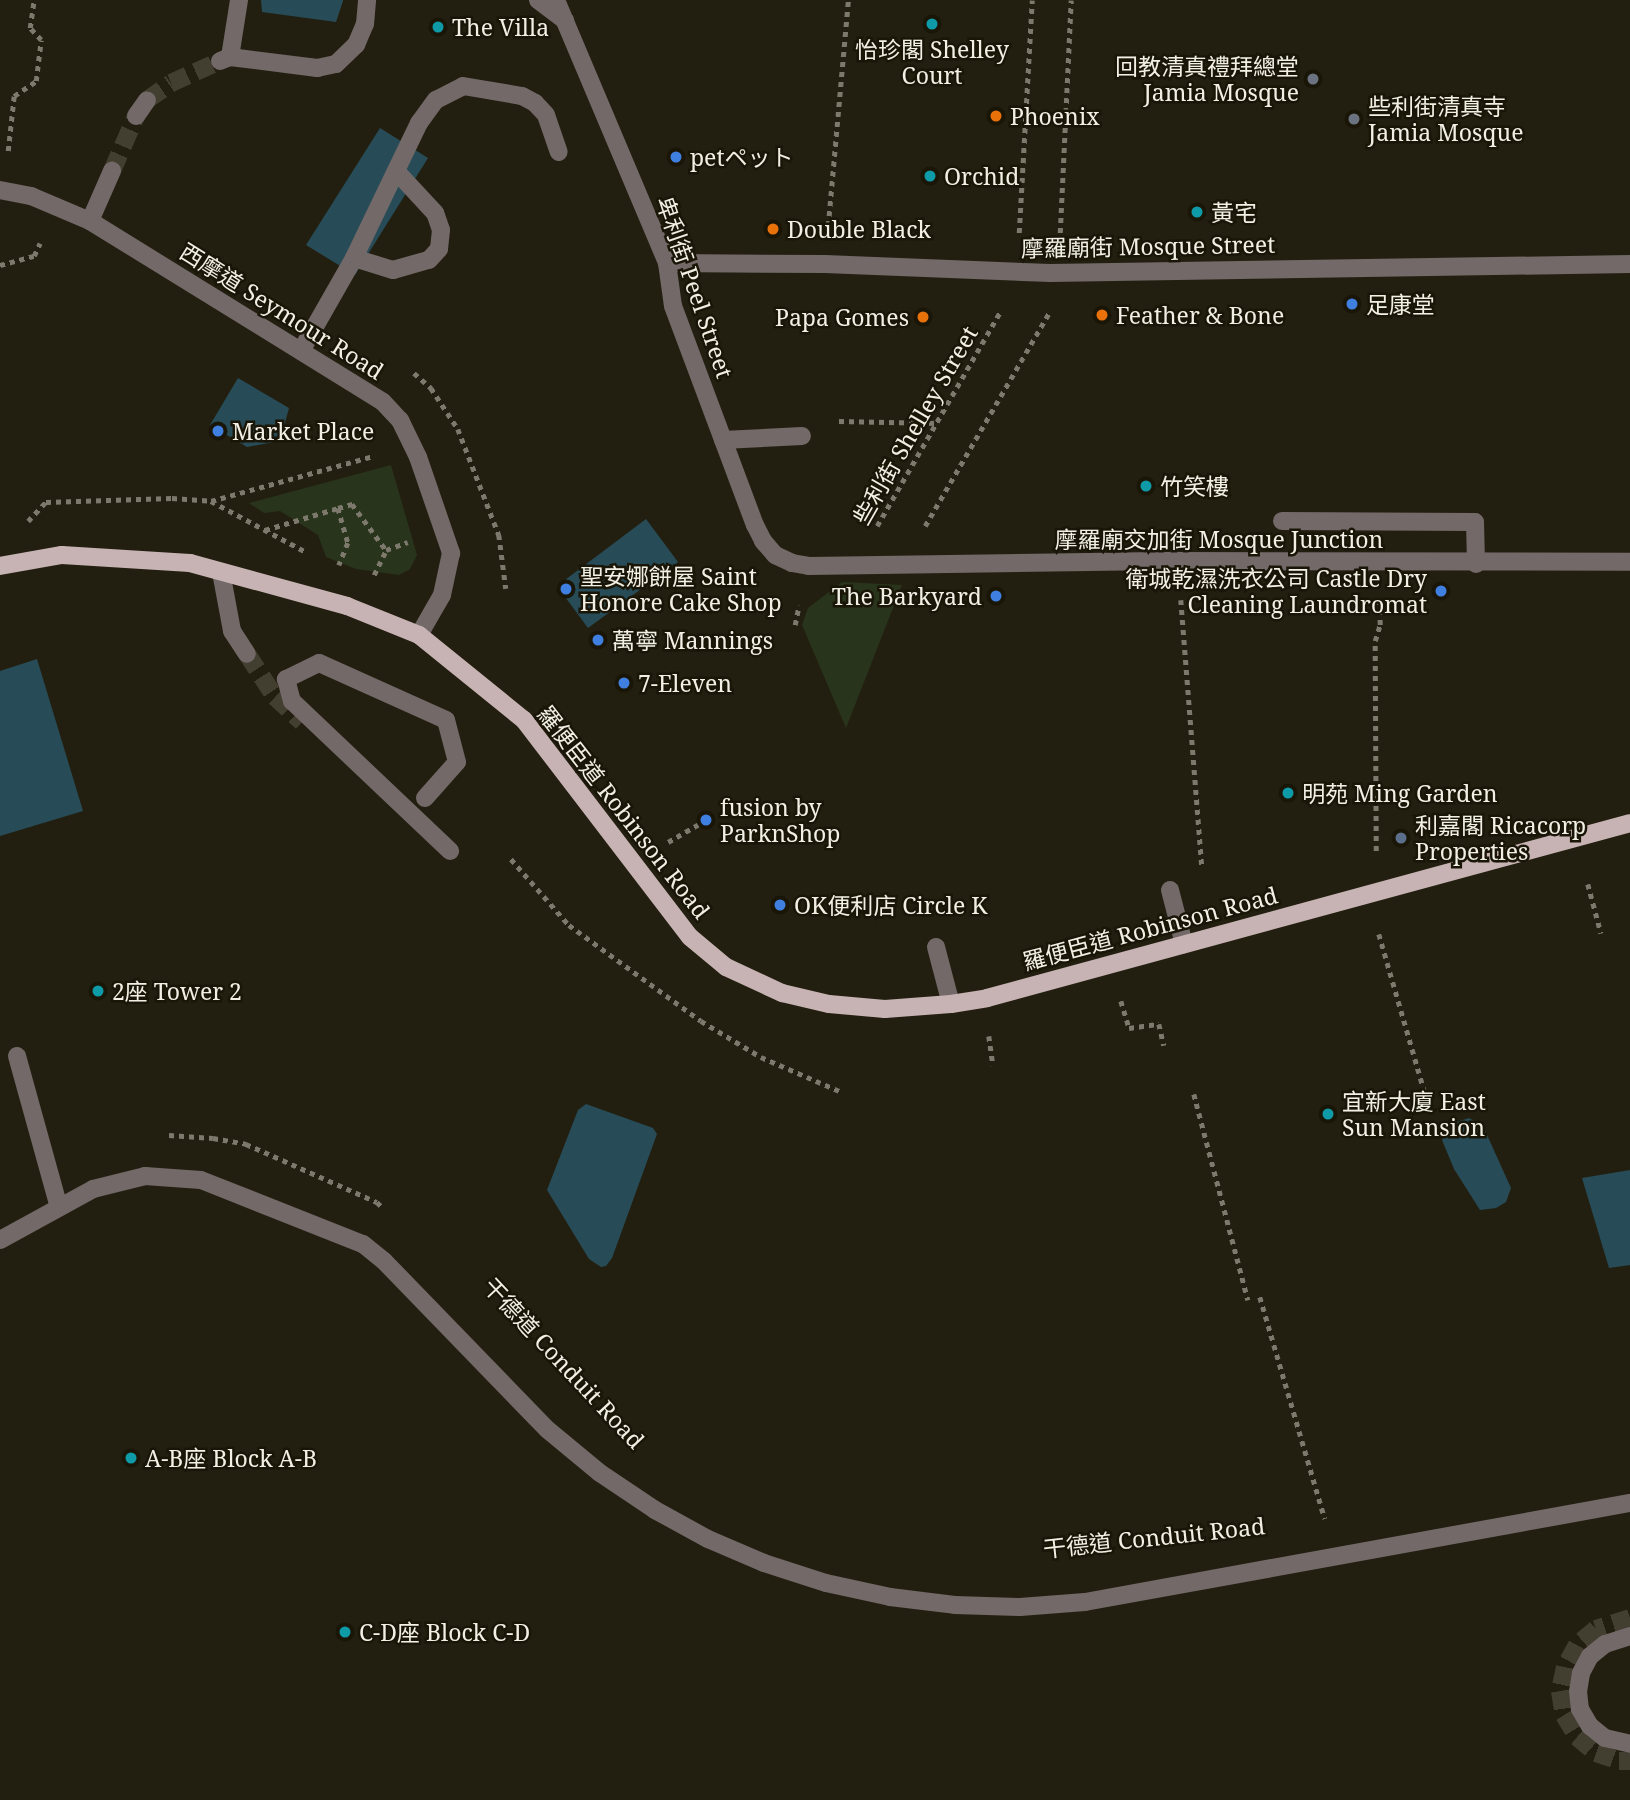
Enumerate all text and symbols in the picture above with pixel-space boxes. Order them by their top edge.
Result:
place label: The Villa [452,13,549,41]
marker: 怡珍閣 Shelley Court [924,16,940,32]
marker: The Villa [430,19,446,35]
place label: 怡珍閣 Shelley Court [855,35,1009,89]
place label: 回教清真禮拜總堂 Jamia Mosque [1115,52,1299,106]
marker: 回教清真禮拜總堂 Jamia Mosque [1305,71,1321,87]
place label: 些利街清真寺 Jamia Mosque [1368,92,1523,146]
place label: Phoenix [1010,102,1100,130]
marker: Phoenix [988,108,1004,124]
marker: 些利街清真寺 Jamia Mosque [1346,111,1362,127]
place label: petペット [690,143,794,171]
marker: petペット [668,149,684,165]
place label: Orchid [944,162,1019,190]
marker: Orchid [922,168,938,184]
street label: 卑利街 Peel Street [651,192,739,382]
place label: 黃宅 [1211,198,1257,226]
marker: 黃宅 [1189,204,1205,220]
place label: Double Black [787,215,931,243]
marker: Double Black [765,221,781,237]
street label: 摩羅廟街 Mosque Street [1021,230,1275,262]
street label: 西摩道 Seymour Road [175,237,389,385]
place label: 足康堂 [1366,290,1435,318]
marker: 足康堂 [1344,296,1360,312]
place label: Feather & Bone [1116,301,1284,329]
place label: Papa Gomes [775,303,909,331]
marker: Feather & Bone [1094,307,1110,323]
marker: Papa Gomes [915,309,931,325]
street label: 些利街 Shelley Street [847,321,983,529]
place label: Market Place [232,417,374,445]
marker: Market Place [210,423,226,439]
place label: 竹笑樓 [1160,472,1229,500]
marker: 竹笑樓 [1138,478,1154,494]
street label: 摩羅廟交加街 Mosque Junction [1055,525,1383,553]
place label: 聖安娜餅屋 Saint Honore Cake Shop [580,562,782,616]
place label: 衛城乾濕洗衣公司 Castle Dry Cleaning Laundromat [1126,564,1427,618]
marker: 聖安娜餅屋 Saint Honore Cake Shop [558,581,574,597]
place label: The Barkyard [832,582,982,610]
marker: 衛城乾濕洗衣公司 Castle Dry Cleaning Laundromat [1433,583,1449,599]
marker: The Barkyard [988,588,1004,604]
place label: 萬寧 Mannings [612,626,773,654]
marker: 萬寧 Mannings [590,632,606,648]
place label: 7-Eleven [638,669,732,697]
marker: 7-Eleven [616,675,632,691]
street label: 羅便臣道 Robinson Road [532,700,716,924]
place label: 明苑 Ming Garden [1302,779,1498,807]
marker: 明苑 Ming Garden [1280,785,1296,801]
place label: fusion by ParknShop [720,793,840,847]
place label: 利嘉閣 Ricacorp Properties [1415,811,1586,865]
marker: fusion by ParknShop [698,812,714,828]
marker: 利嘉閣 Ricacorp Properties [1393,830,1409,846]
street label: 羅便臣道 Robinson Road [1020,881,1280,975]
place label: OK便利店 Circle K [794,891,987,919]
marker: OK便利店 Circle K [772,897,788,913]
place label: 2座 Tower 2 [112,977,242,1005]
marker: 2座 Tower 2 [90,983,106,999]
place label: 宜新大廈 East Sun Mansion [1342,1087,1486,1141]
marker: 宜新大廈 East Sun Mansion [1320,1106,1336,1122]
street label: 干德道 Conduit Road [478,1272,650,1454]
place label: A-B座 Block A-B [145,1444,317,1472]
marker: A-B座 Block A-B [123,1450,139,1466]
street label: 干德道 Conduit Road [1042,1512,1266,1562]
place label: C-D座 Block C-D [359,1618,530,1646]
marker: C-D座 Block C-D [337,1624,353,1640]

